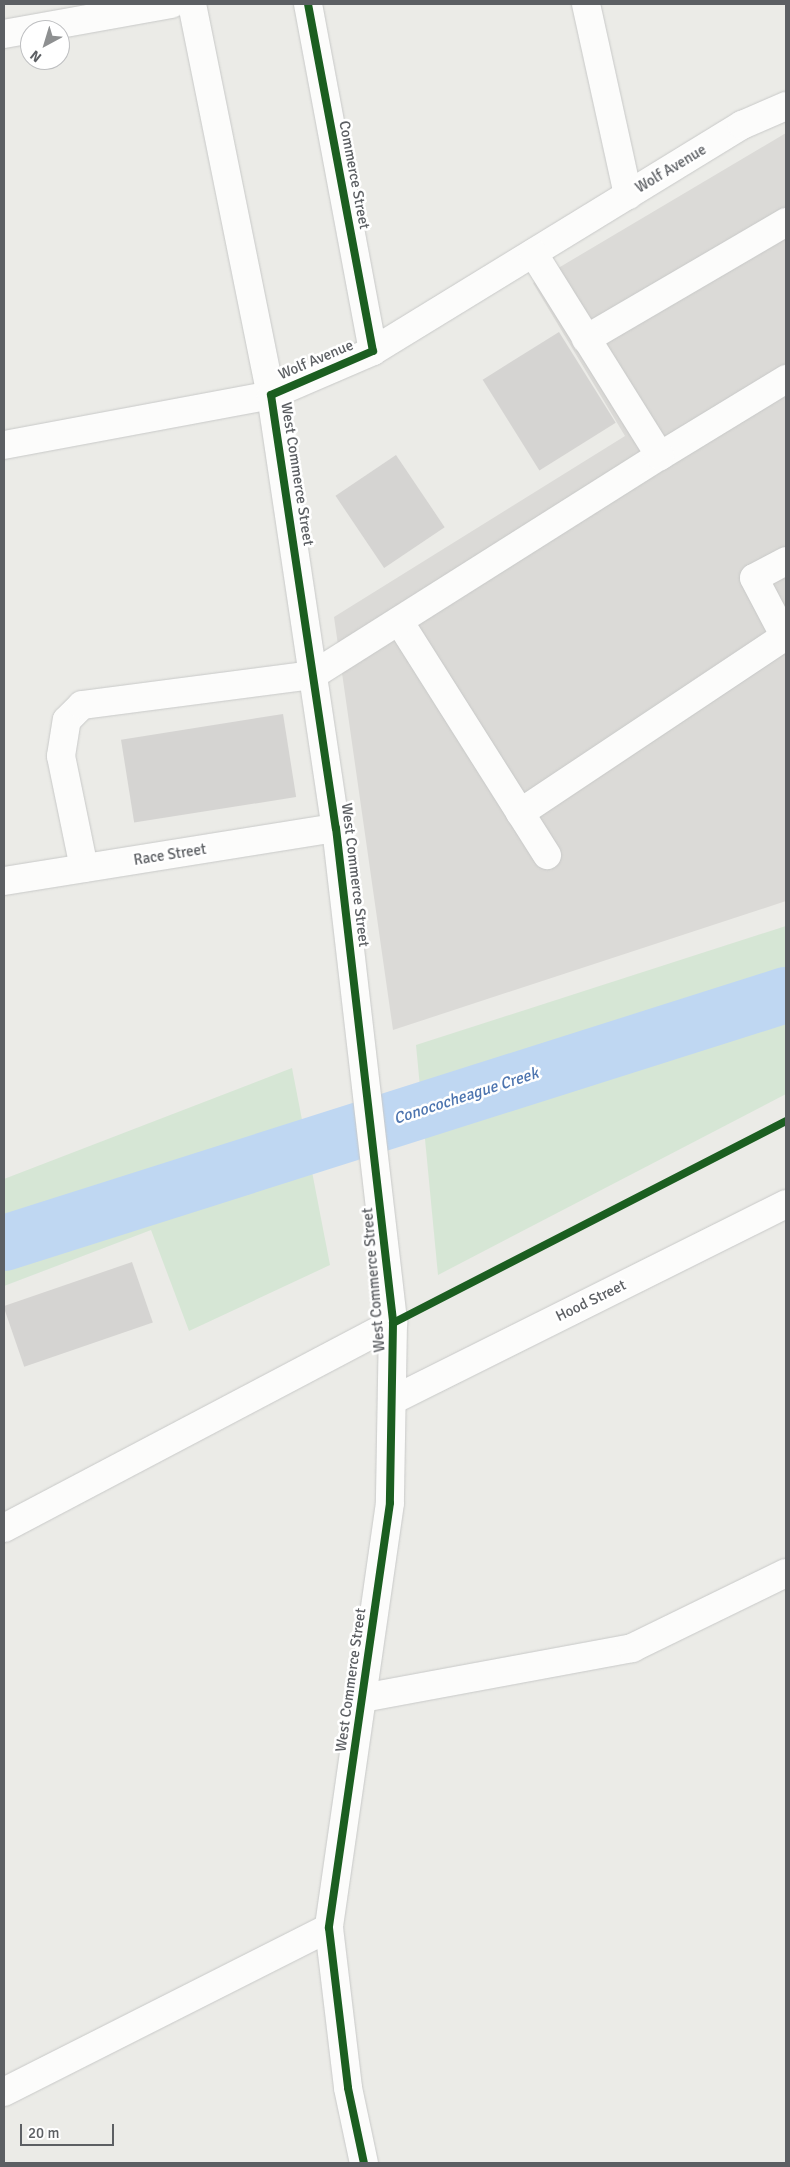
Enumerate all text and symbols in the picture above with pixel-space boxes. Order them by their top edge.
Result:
north arrow [20,20,70,70]
text: N [27,47,45,66]
street label: Commerce Street [335,119,373,231]
street label: Wolf Avenue [632,141,710,197]
street label: Wolf Avenue [276,336,356,384]
street label: West Commerce Street [277,401,317,547]
street label: West Commerce Street [337,802,373,948]
street label: Race Street [132,840,208,870]
water label: Conococheague Creek [391,1064,541,1128]
street label: West Commerce Street [359,1207,389,1353]
street label: Hood Street [553,1276,629,1326]
street label: West Commerce Street [332,1607,370,1753]
scale bar [22,2114,116,2146]
text: 20 m [28,2124,59,2142]

